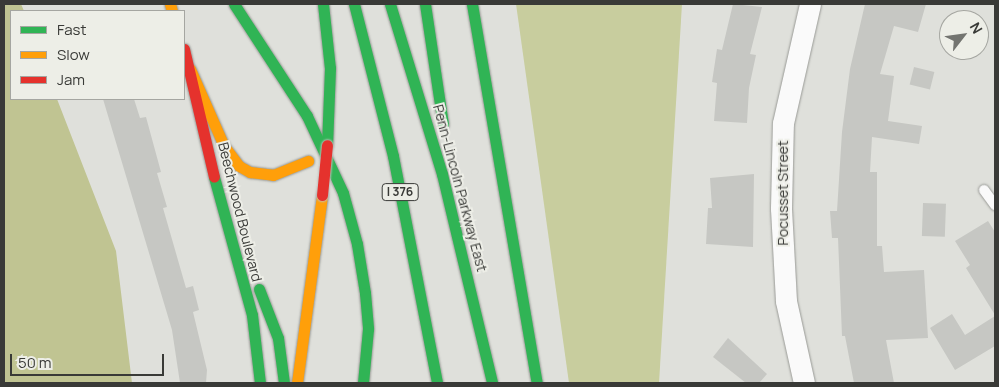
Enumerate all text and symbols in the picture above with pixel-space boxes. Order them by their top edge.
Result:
legend [10,10,185,100]
north arrow [939,10,989,60]
text: Fast [57,19,86,40]
text: N [966,19,987,37]
text: Slow [57,44,90,65]
text: Jam [57,69,85,90]
street label: Penn-Lincoln Parkway East [430,103,490,273]
street label: Pocusset Street [775,140,791,246]
street label: Beechwood Boulevard [215,141,265,283]
road number: I 376 [381,182,419,202]
scale bar [12,344,166,376]
text: 50 m [18,352,52,373]

